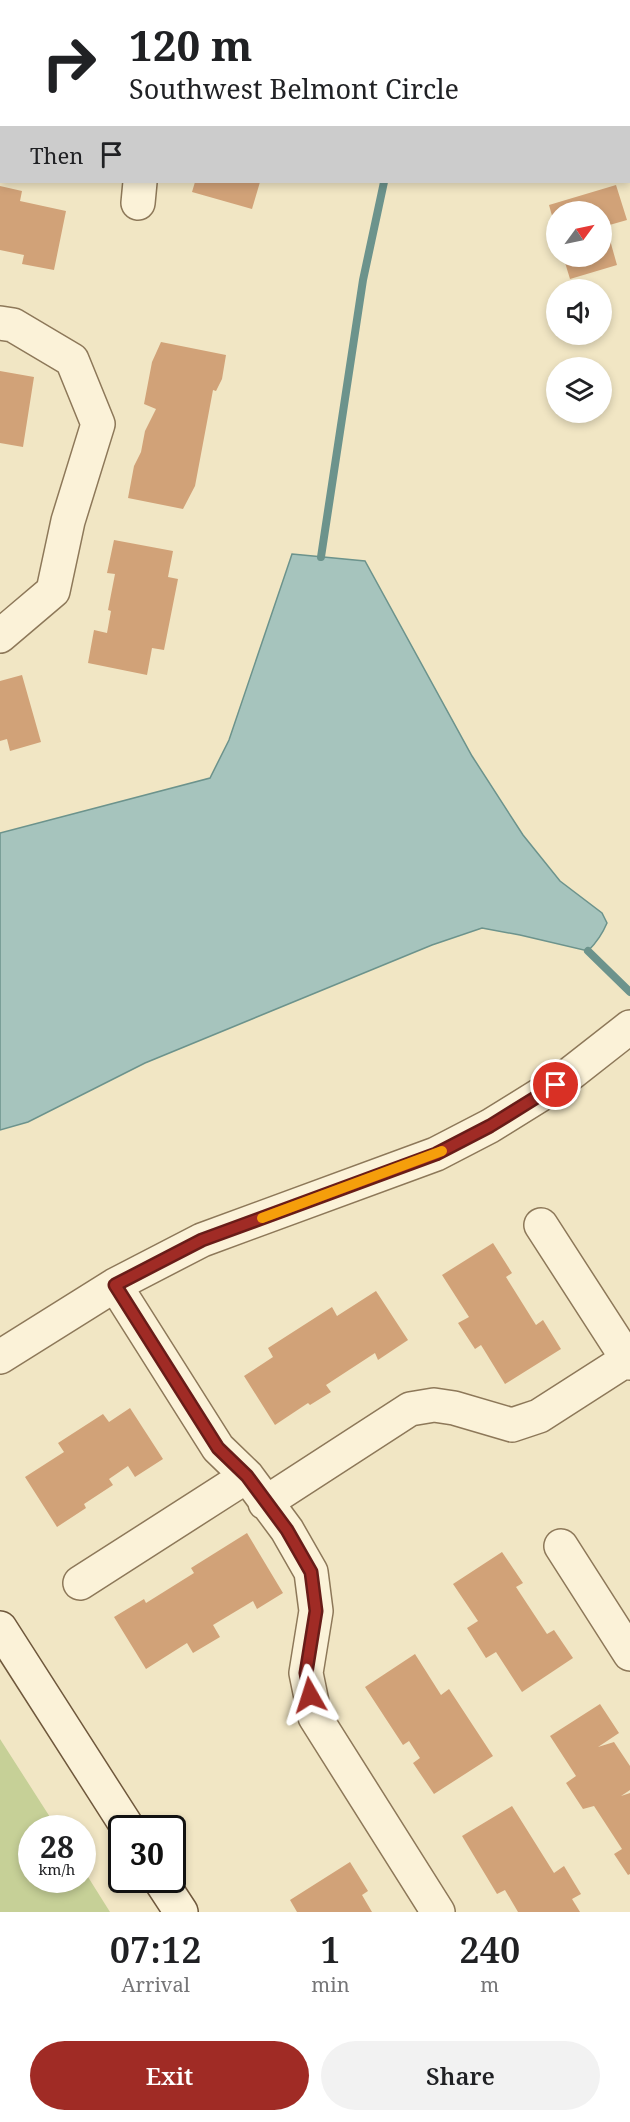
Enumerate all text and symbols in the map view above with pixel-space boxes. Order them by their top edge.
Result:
text: 120 m [129,16,253,73]
icon: right [30,24,108,102]
text: Southwest Belmont Circle [129,70,459,107]
icon: arrive [95,138,128,171]
text: Then [30,140,83,170]
north arrow [546,201,612,267]
map controls [546,201,612,423]
button: sound [546,279,612,345]
button: layers [546,357,612,423]
pin [530,1059,581,1110]
icon: arrive [539,1068,572,1101]
position arrow [278,1663,342,1727]
speed limit sign: 30 [108,1815,186,1893]
text: 28 [40,1826,74,1867]
text: km/h [39,1859,75,1879]
text: 07:12 [110,1925,202,1974]
text: 1 [320,1925,341,1974]
text: 240 [459,1925,520,1974]
text: Arrival [121,1971,190,1998]
text: min [311,1971,350,1998]
text: m [480,1971,499,1998]
button: Exit [30,2041,309,2110]
button: Share [321,2041,600,2110]

